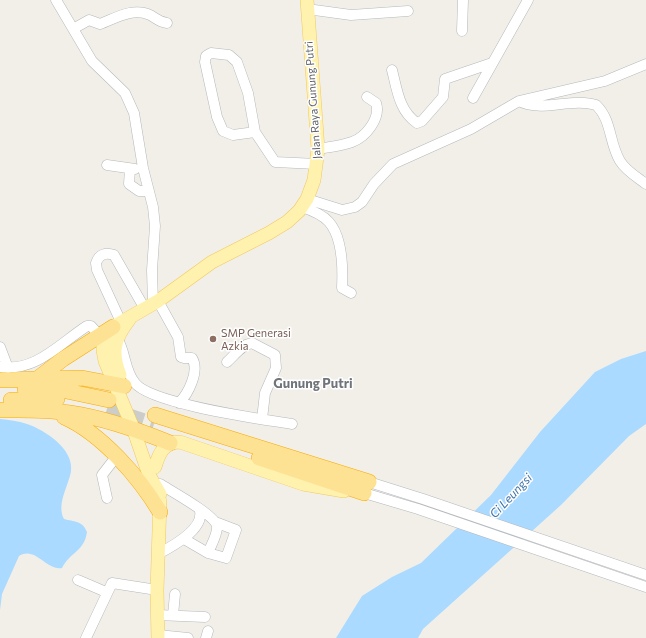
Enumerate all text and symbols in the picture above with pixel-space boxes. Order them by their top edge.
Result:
street label: Jalan Raya Gunung Putri [302,41,324,159]
place label: SMP Generasi Azkia [221,326,291,352]
marker: SMP Generasi Azkia [208,334,218,344]
district label: Gunung Putri [273,376,353,392]
water label: Ci Leungsi [487,471,535,521]

